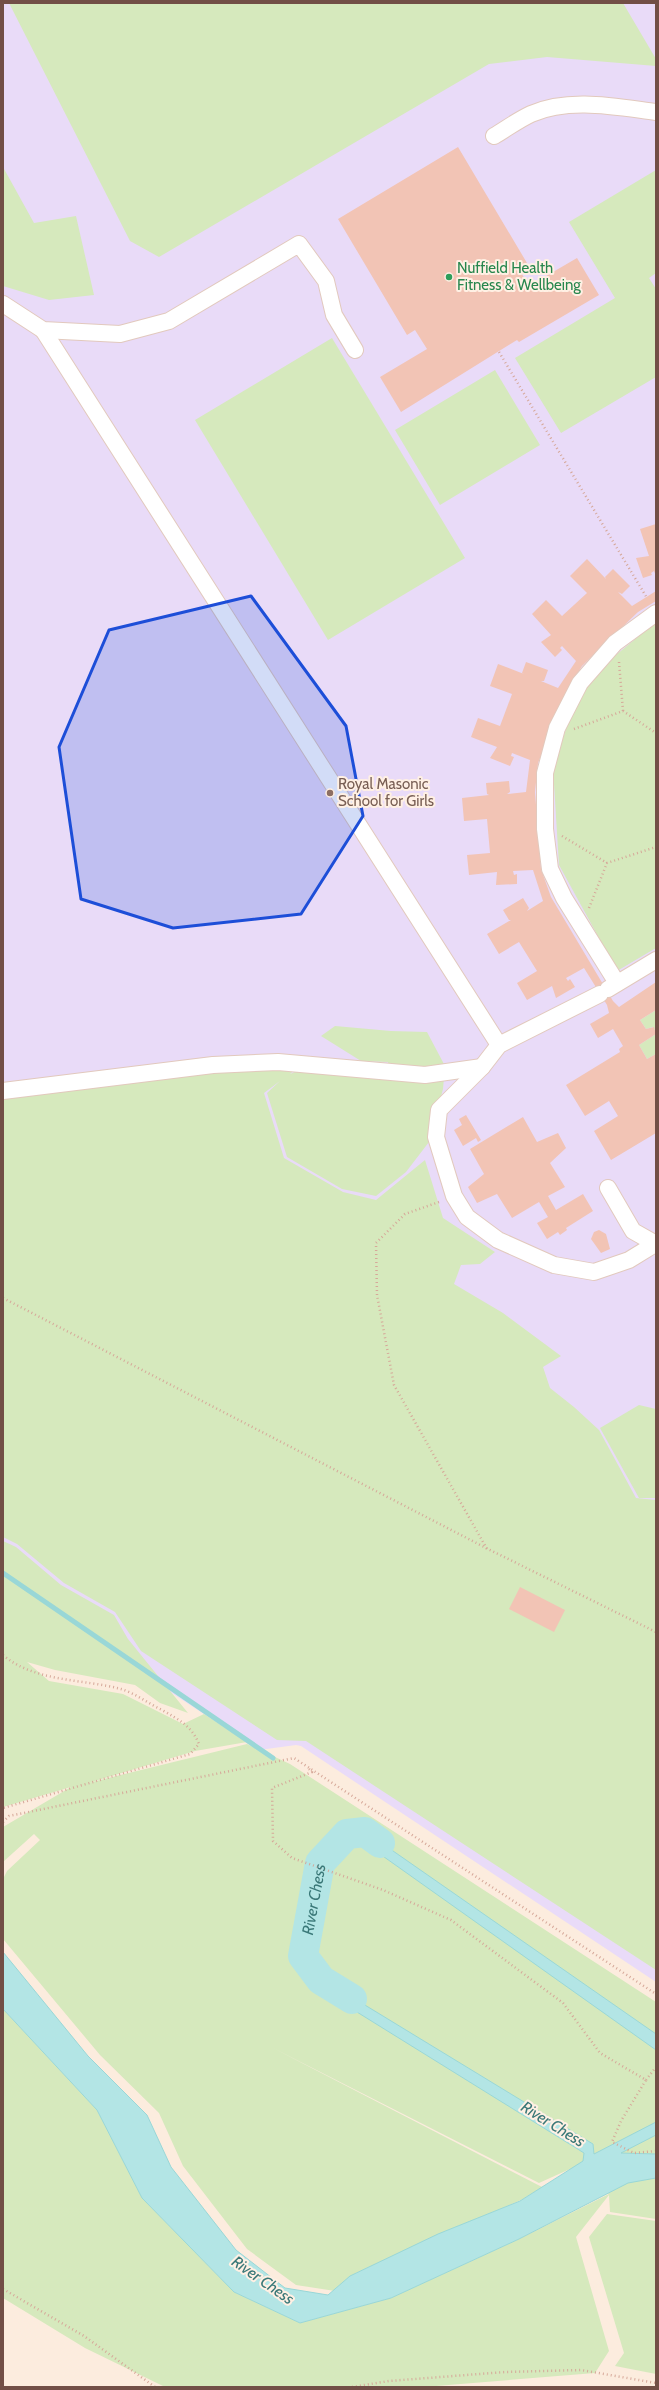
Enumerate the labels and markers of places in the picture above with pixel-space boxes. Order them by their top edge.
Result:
place label: Nuffield Health Fitness & Wellbeing [457,259,581,294]
marker: Nuffield Health Fitness & Wellbeing [444,272,454,282]
place label: Royal Masonic School for Girls [338,775,434,810]
marker: Royal Masonic School for Girls [325,788,335,798]

